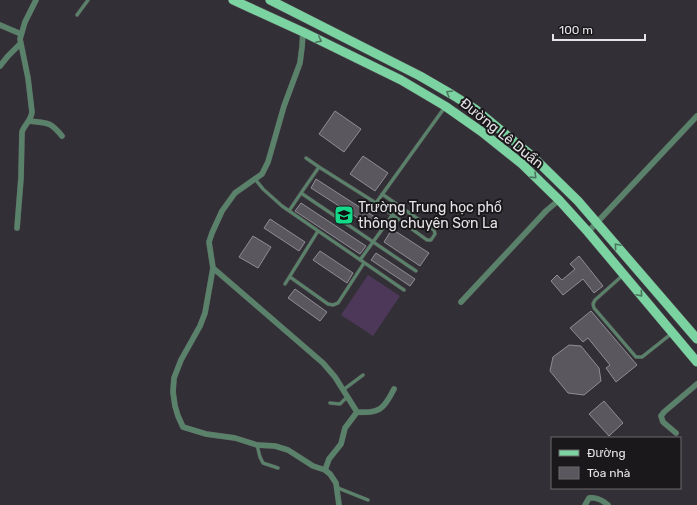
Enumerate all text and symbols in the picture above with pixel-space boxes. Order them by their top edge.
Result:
scale bar [553,16,645,42]
text: 100 m [559,23,593,37]
one-way arrow [315,35,322,43]
one-way arrow [446,90,453,97]
street label: Đường Lê Duẩn [457,95,547,172]
one-way arrow [529,171,537,179]
place label: Trường Trung học phổ thông chuyên Sơn La [358,199,502,232]
school or university icon: Trường Trung học phổ thông chuyên Sơn La [333,204,355,226]
one-way arrow [614,243,621,250]
one-way arrow [635,289,642,297]
legend [551,437,681,489]
text: Đường [587,446,626,460]
text: Tòa nhà [587,466,630,480]

